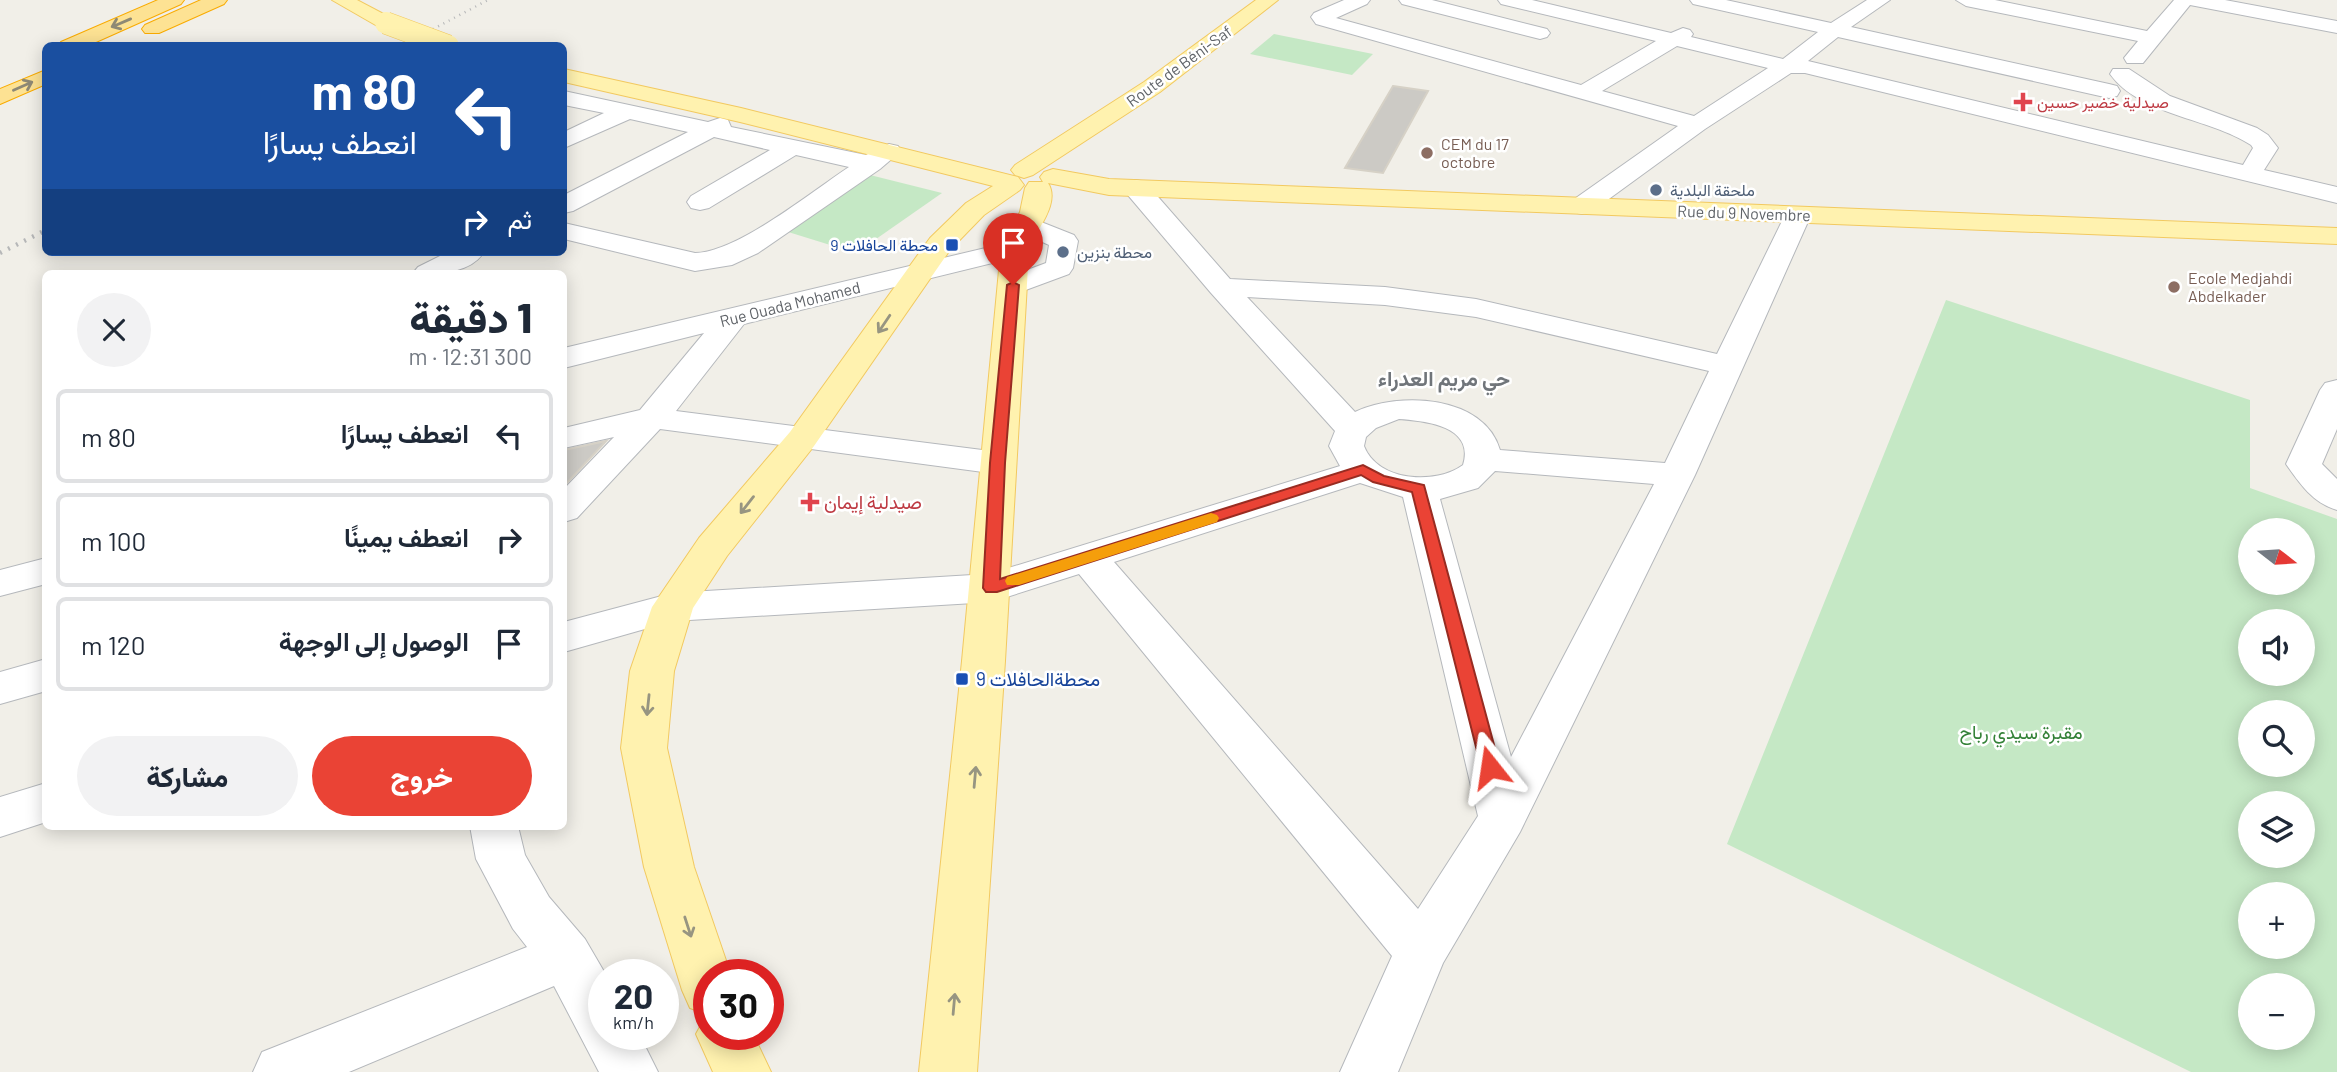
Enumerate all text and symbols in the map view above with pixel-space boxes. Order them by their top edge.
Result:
one-way arrow [111,17,132,30]
street label: Route de Béni-Saf [1122,21,1235,110]
text: 80 m [312,61,417,120]
icon: left [441,70,532,161]
one-way arrow [12,79,33,92]
place label: صيدلية خضير حسين [2037,92,2169,113]
marker: صيدلية خضير حسين [2015,94,2031,110]
text: انعطف يسارًا [263,122,417,160]
place label: CEM du 17 octobre [1441,134,1509,171]
marker: CEM du 17 octobre [1419,145,1435,161]
place label: ملحقة البلدية [1670,180,1755,200]
marker: ملحقة البلدية [1648,182,1664,198]
street label: Rue du 9 Novembre [1677,201,1811,224]
icon: right [456,203,494,241]
text: ثم [508,203,532,234]
pin [983,213,1043,285]
icon: arrive [994,224,1032,262]
place label: محطة الحافلات 9 [830,235,938,254]
marker: محطة الحافلات 9 [944,237,960,253]
place label: محطة بنزين [1077,242,1152,263]
marker: محطة بنزين [1055,244,1071,260]
place label: Ecole Medjahdi Abdelkader [2188,268,2292,305]
street label: Rue Ouada Mohamed [718,277,862,330]
marker: Ecole Medjahdi Abdelkader [2166,279,2182,295]
text: 1 دقيقة [409,291,532,341]
button: close [77,293,151,367]
one-way arrow [877,314,891,333]
text: 300 m · 12:31 [409,342,532,370]
district label: حي مريم العدراء [1378,365,1510,396]
text: انعطف يسارًا [341,417,469,448]
icon: left [490,417,528,455]
text: 80 m [81,421,136,452]
place label: صيدلية إيمان [824,490,922,515]
marker: صيدلية إيمان [802,494,818,510]
one-way arrow [739,495,754,514]
north arrow [2238,518,2315,595]
map controls [2238,518,2315,1050]
text: انعطف يمينًا [344,521,469,552]
icon: right [490,521,528,559]
text: 100 m [81,525,146,556]
button: sound [2238,609,2315,686]
text: الوصول إلى الوجهة [279,625,469,656]
icon: arrive [490,625,528,663]
text: 120 m [81,629,145,660]
place label: محطةالحافلات 9 [976,667,1100,690]
marker: محطةالحافلات 9 [954,671,970,687]
one-way arrow [642,693,655,716]
button: search [2238,700,2315,777]
park label: مقبرة سيدي رباح [1959,720,2083,748]
position arrow [1453,730,1527,804]
button: مشاركة [77,736,298,816]
button: خروج [312,736,532,816]
one-way arrow [969,767,982,789]
button: layers [2238,791,2315,868]
button: + [2238,882,2315,959]
one-way arrow [683,915,695,937]
speed limit sign: 30 [693,959,784,1050]
button: − [2238,973,2315,1050]
text: 20 [614,974,653,1016]
one-way arrow [948,993,961,1016]
text: km/h [613,1011,654,1033]

